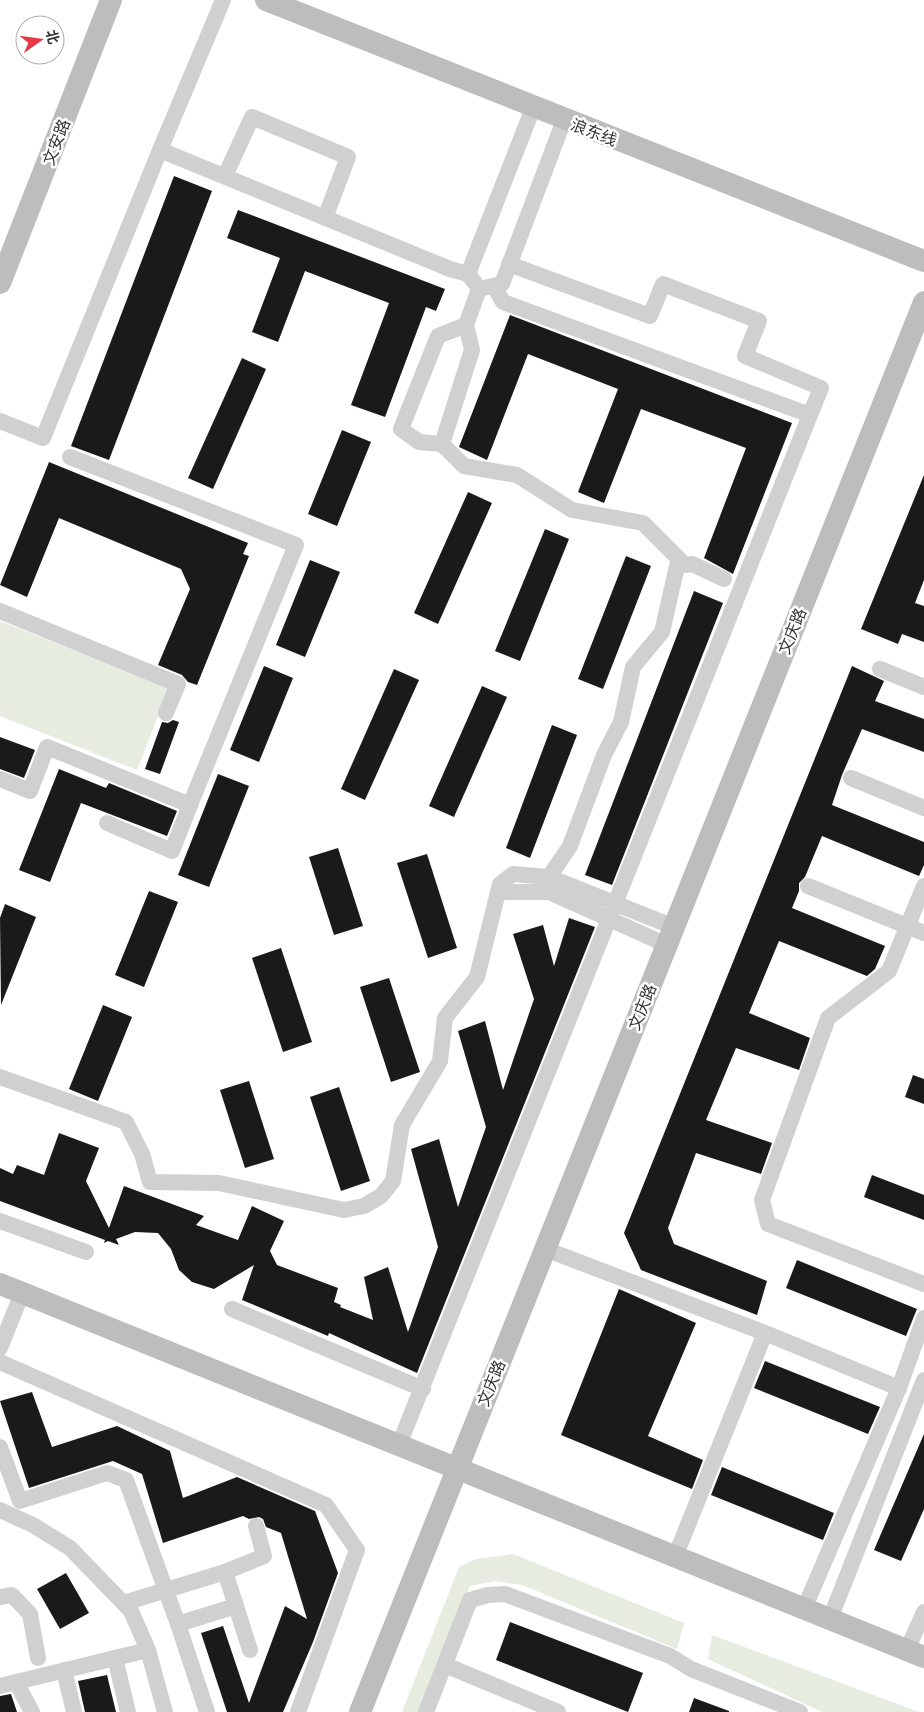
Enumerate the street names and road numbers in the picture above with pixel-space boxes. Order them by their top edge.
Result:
street label: 浪东线 [568,115,620,150]
street label: 文安路 [39,116,74,168]
street label: 文庆路 [775,605,810,657]
street label: 文庆路 [625,981,660,1033]
street label: 文庆路 [474,1357,509,1409]

